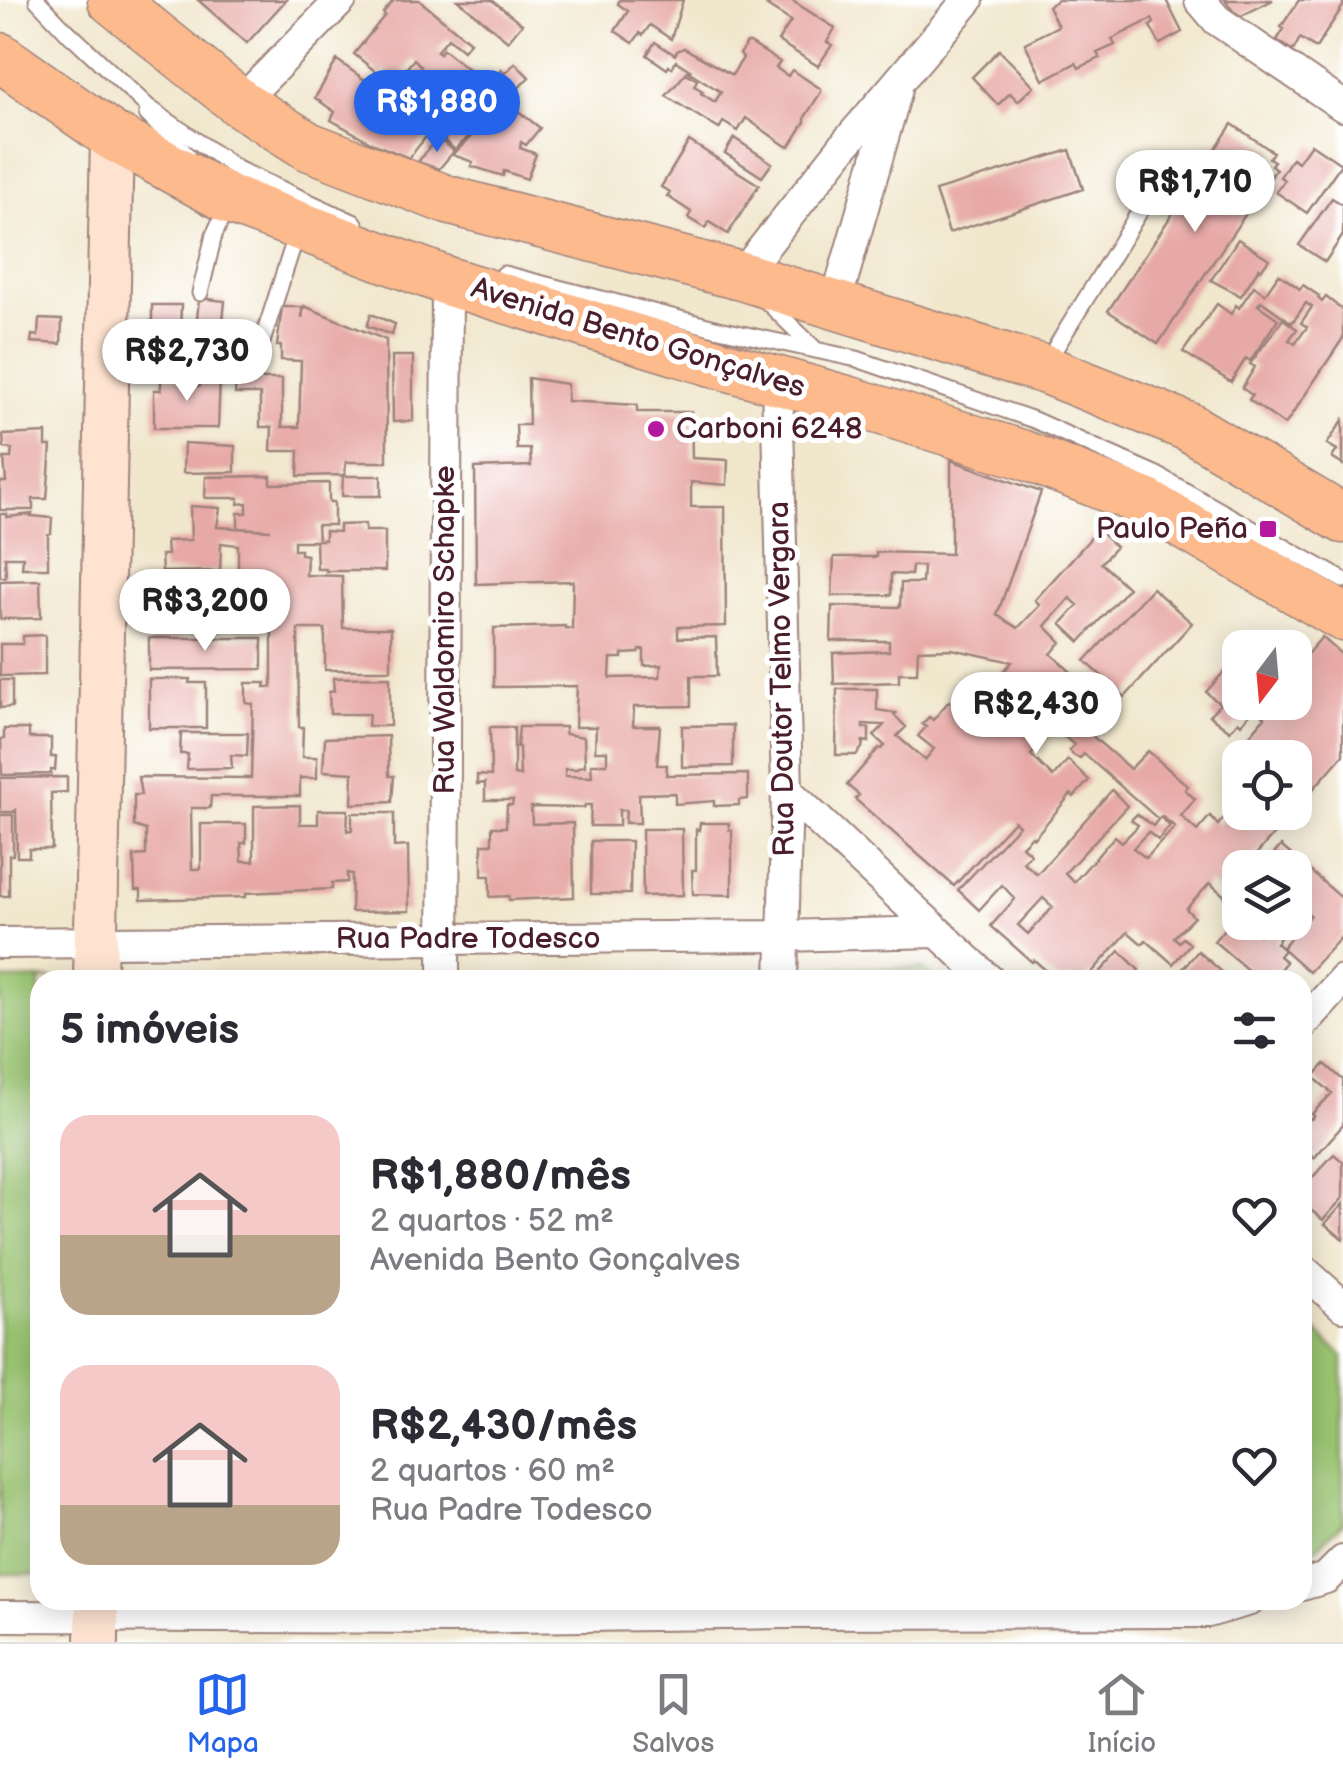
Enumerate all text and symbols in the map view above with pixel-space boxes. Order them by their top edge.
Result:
pin: R$1,880 [345,70,529,155]
text: R$1,880 [376,83,498,122]
pin: R$1,710 [1103,150,1287,235]
text: R$1,710 [1138,163,1252,202]
street label: Avenida Bento Gonçalves [467,270,809,406]
pin: R$2,730 [95,319,279,404]
text: R$2,730 [124,332,250,371]
place label: Carboni 6248 [676,411,862,447]
marker: Carboni 6248 [645,418,667,440]
street label: Rua Waldomiro Schapke [427,466,463,794]
street label: Rua Doutor Telmo Vergara [761,501,803,857]
place label: Paulo Peña [1096,511,1248,547]
marker: Paulo Peña [1257,518,1279,540]
pin: R$3,200 [113,569,297,654]
text: R$3,200 [141,582,269,621]
north arrow [1222,630,1312,720]
map controls [1222,630,1312,940]
pin: R$2,430 [944,672,1128,757]
text: R$2,430 [973,685,1099,724]
button: locate [1222,740,1312,830]
button: layers [1222,850,1312,940]
street label: Rua Padre Todesco [336,921,600,957]
icon: filters [1227,1003,1282,1058]
text: 5 imóveis [60,1005,239,1056]
text: R$1,880/mês [370,1151,631,1202]
icon: home [140,1155,260,1275]
icon: heart [1227,1188,1282,1243]
text: 2 quartos · 52 m² [370,1202,614,1241]
text: Avenida Bento Gonçalves [370,1241,740,1280]
text: R$2,430/mês [370,1401,637,1452]
icon: home [140,1405,260,1525]
icon: heart [1227,1438,1282,1493]
text: 2 quartos · 60 m² [370,1452,615,1491]
text: Rua Padre Todesco [370,1491,653,1530]
tab: Mapa [187,1667,259,1760]
tab: Salvos [632,1667,714,1760]
tab: Início [1088,1667,1156,1760]

